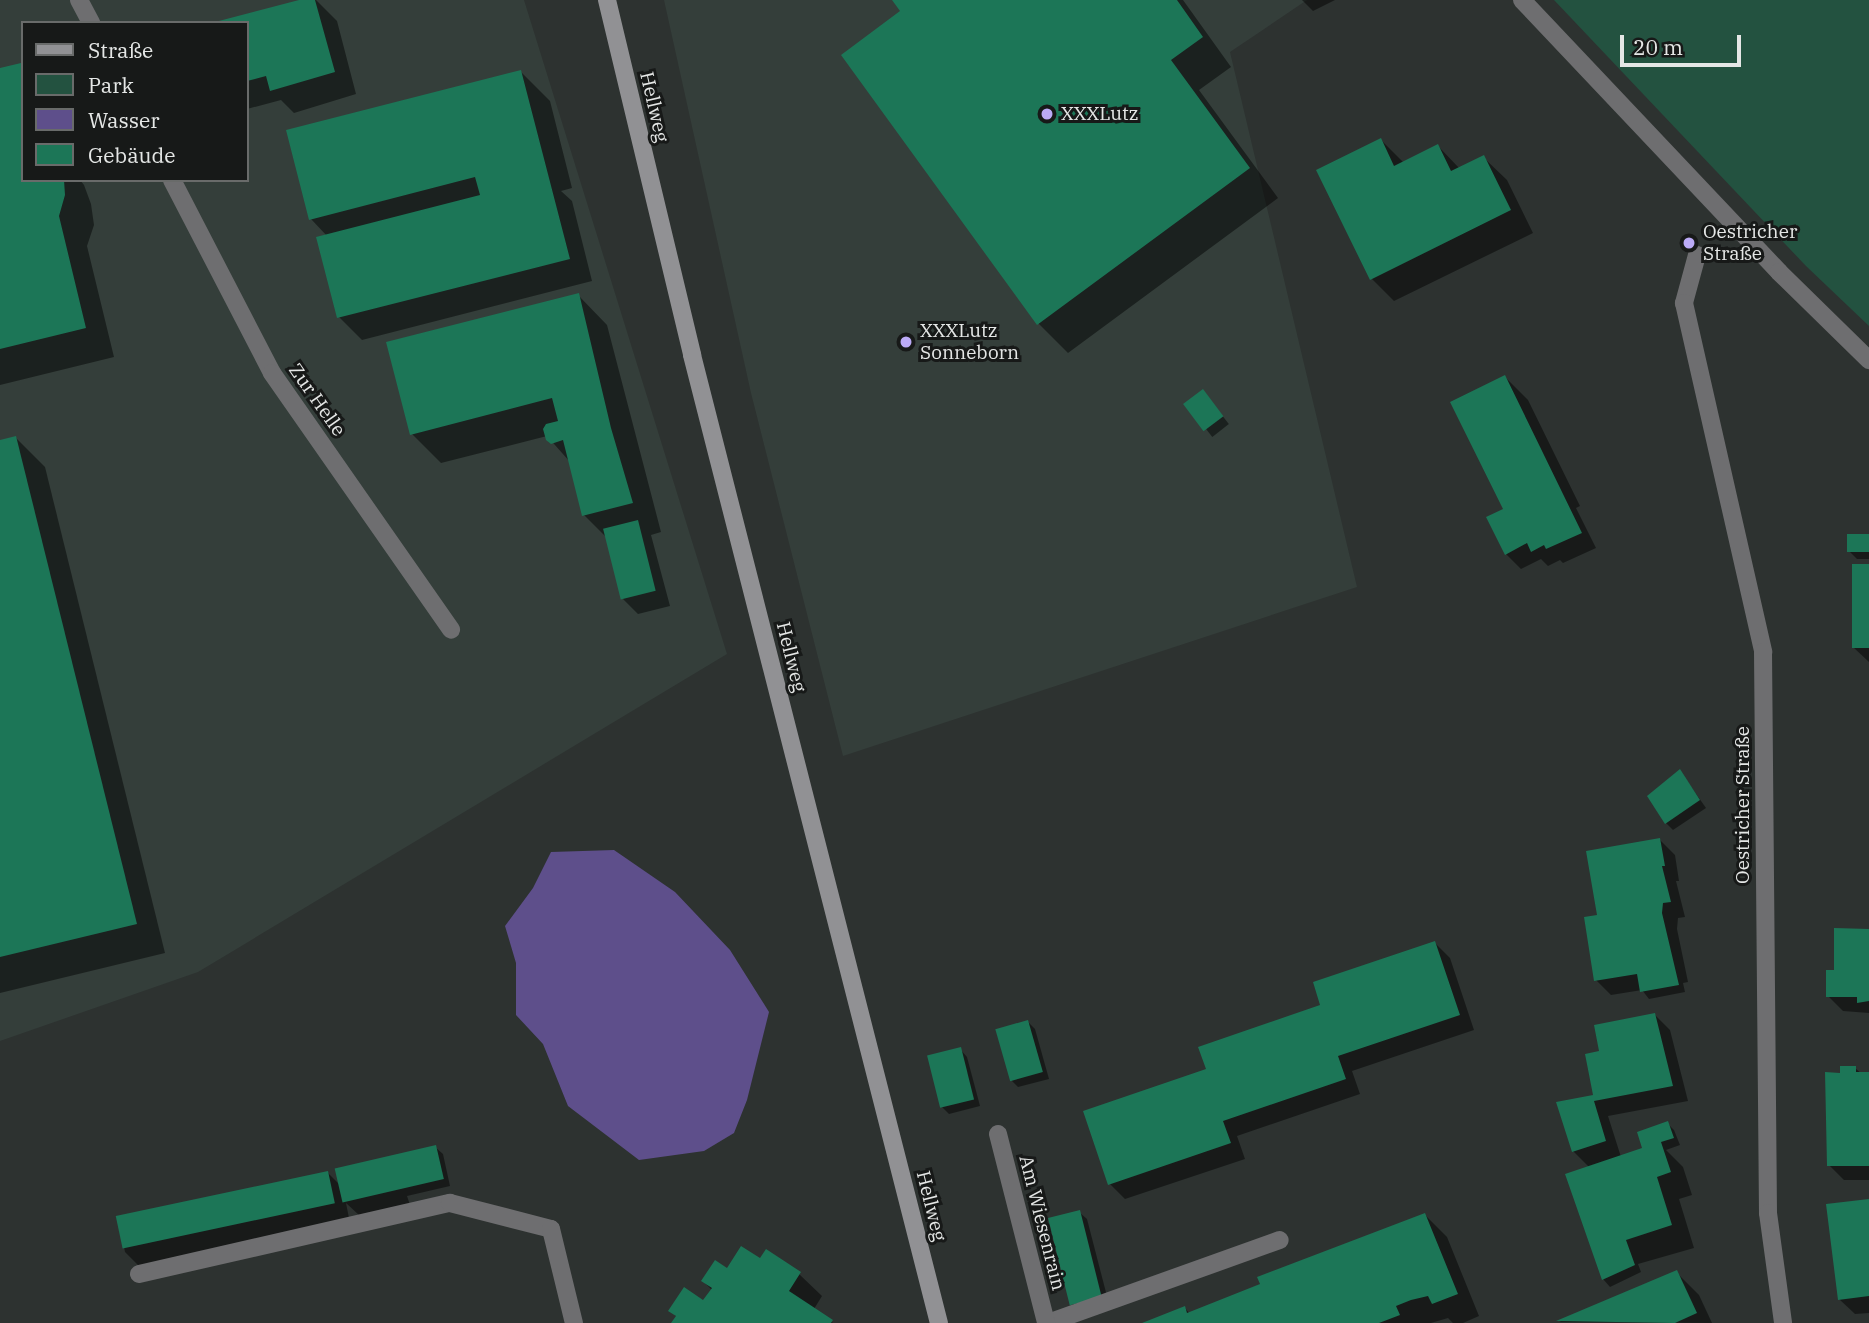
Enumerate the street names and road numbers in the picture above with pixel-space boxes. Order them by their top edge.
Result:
street label: Hellweg [635,70,673,144]
street label: Zur Helle [284,359,350,441]
street label: Hellweg [771,619,811,695]
street label: Oestricher Straße [1732,726,1754,884]
street label: Am Wiesenrain [1014,1153,1070,1293]
street label: Hellweg [911,1168,951,1244]

